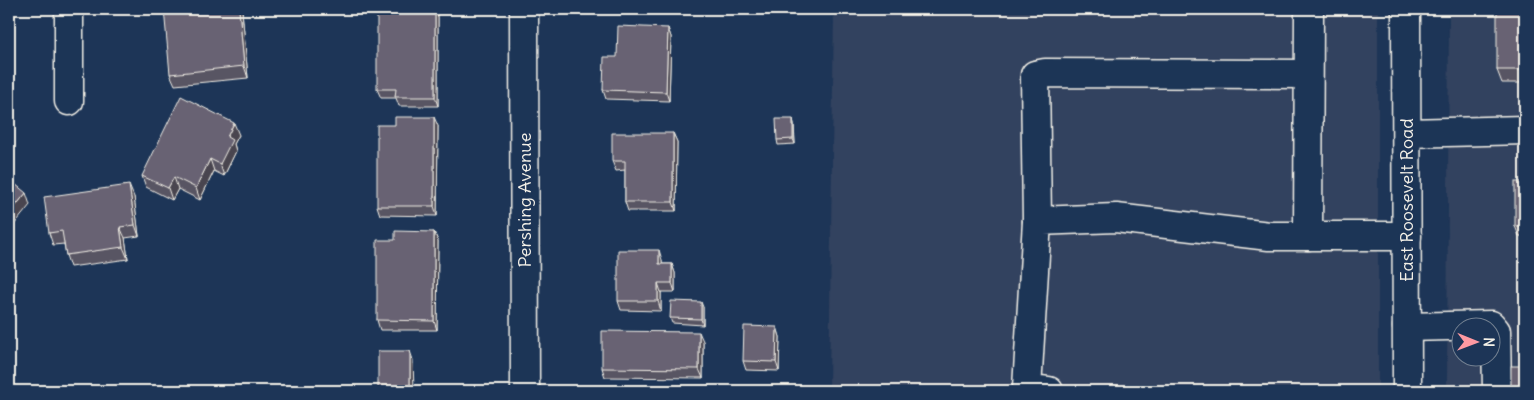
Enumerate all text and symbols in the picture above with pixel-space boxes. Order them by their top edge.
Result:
street label: East Roosevelt Road [1395,118,1418,282]
street label: Pershing Avenue [513,133,536,267]
north arrow [1452,318,1502,368]
text: N [1480,337,1498,347]

